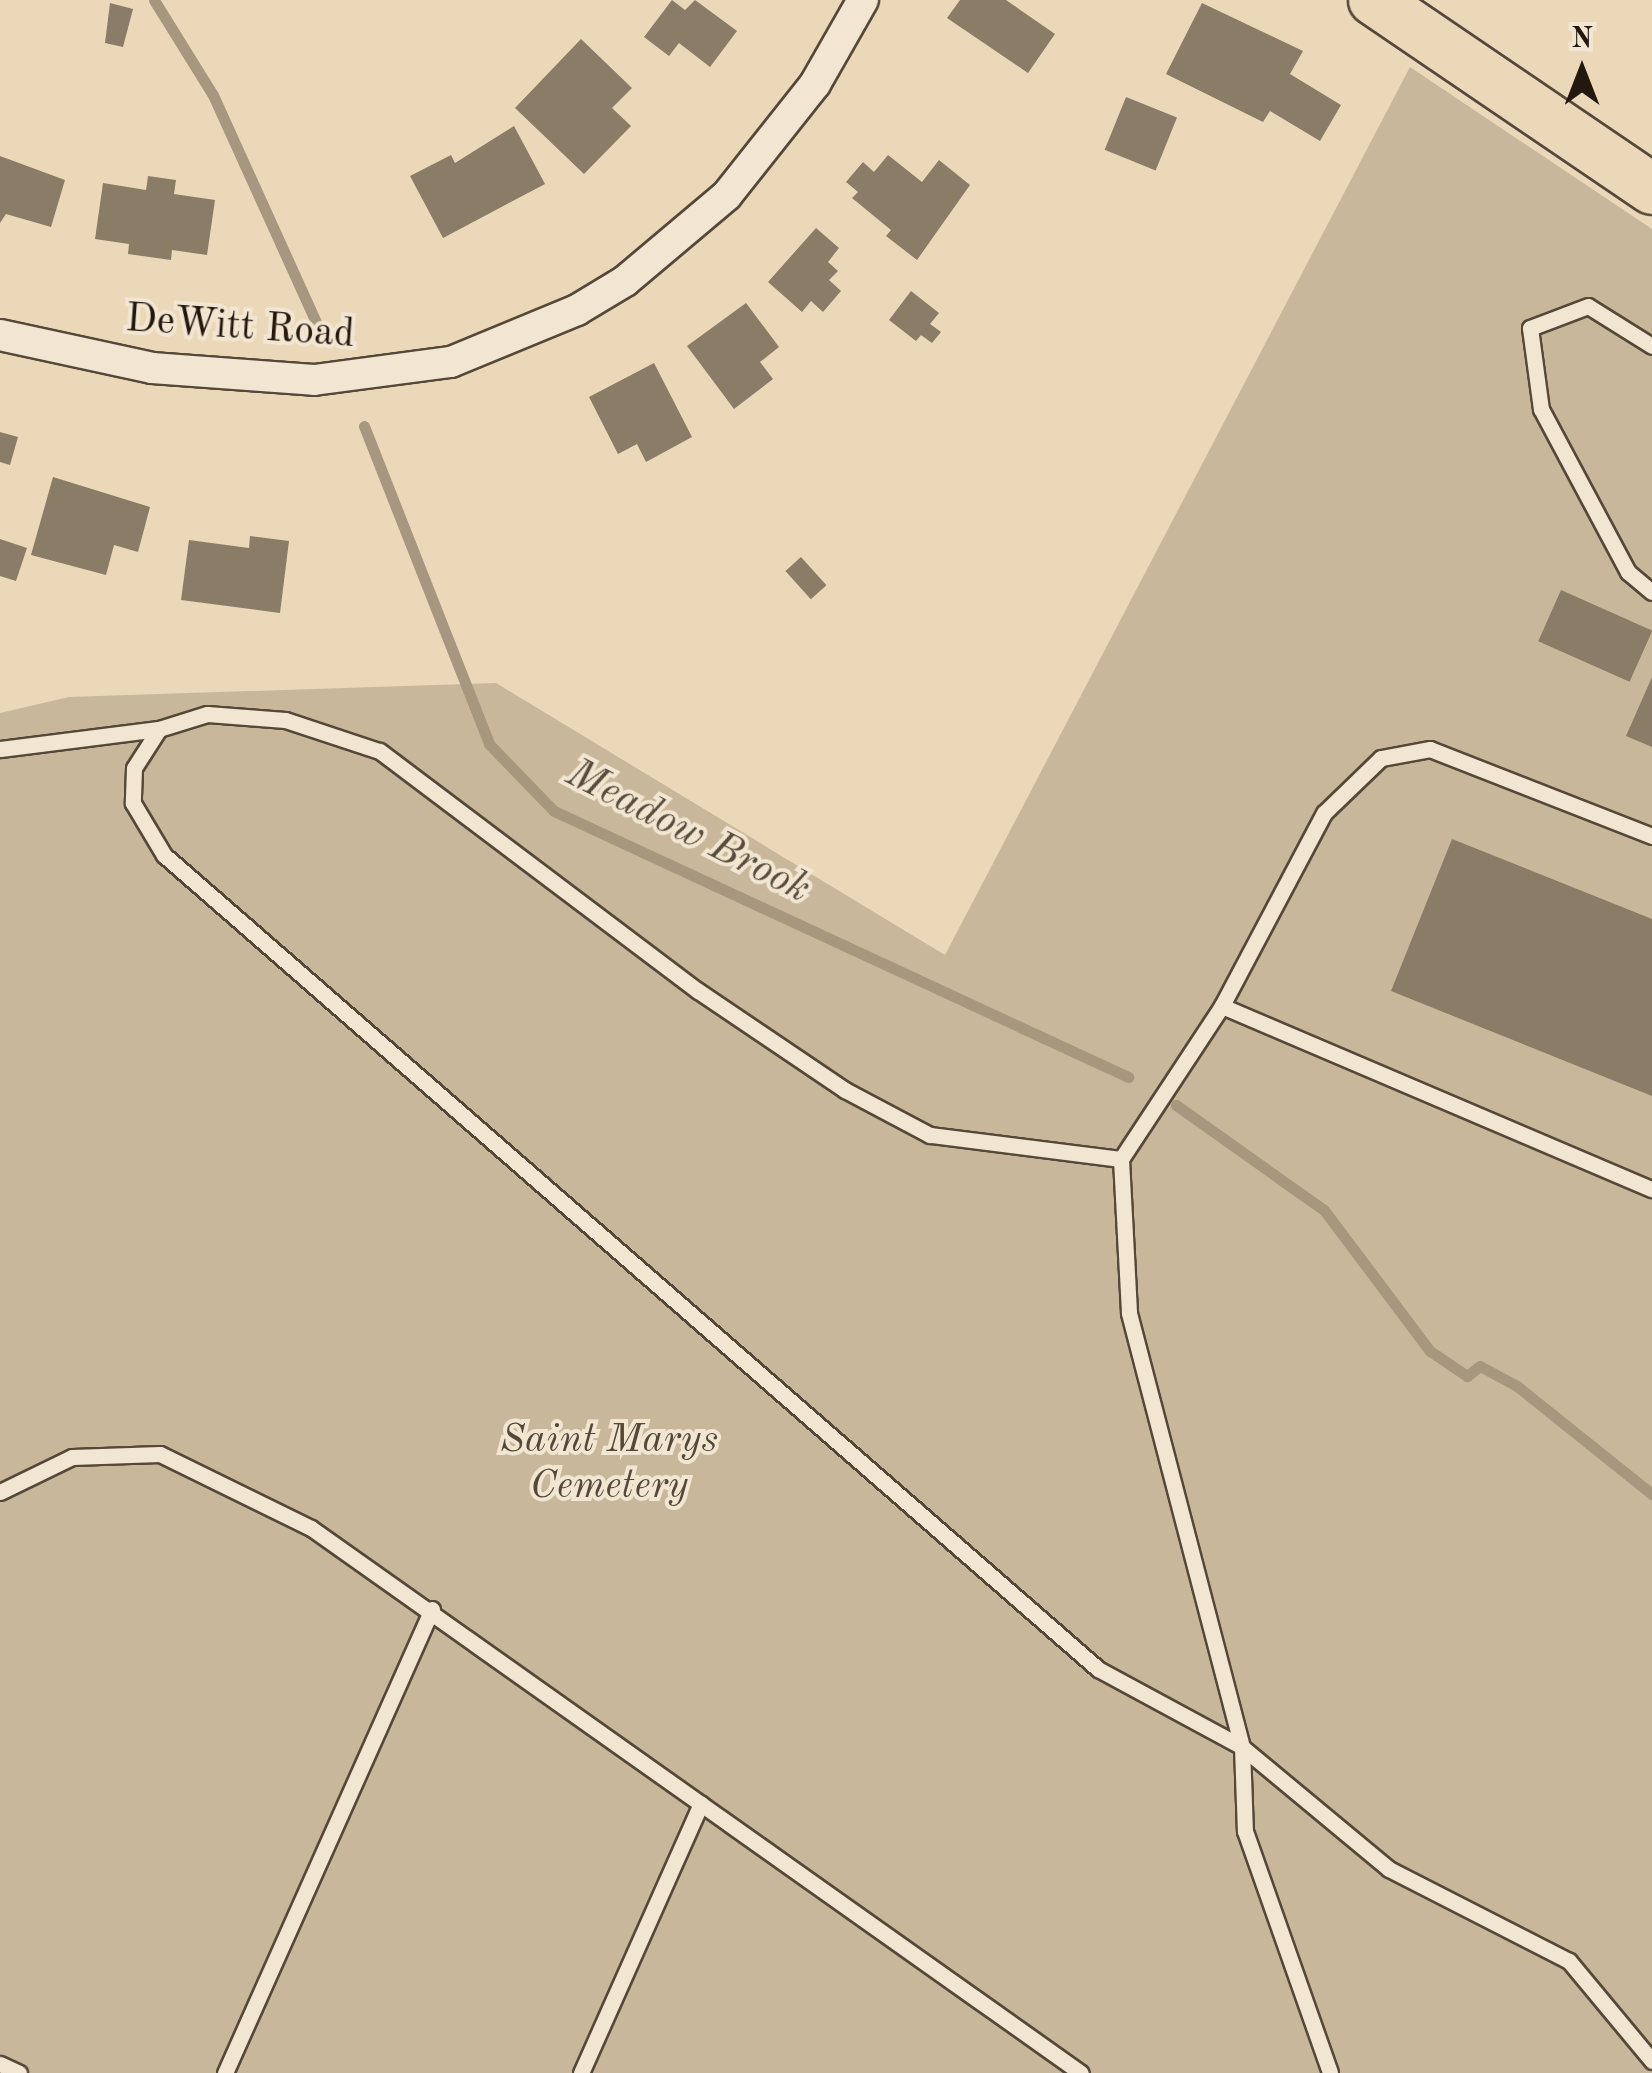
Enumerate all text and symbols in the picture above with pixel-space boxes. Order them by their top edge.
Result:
north arrow [1532,20,1632,120]
text: N [1571,26,1593,54]
street label: DeWitt Road [124,296,356,360]
water label: Meadow Brook [558,749,818,915]
park label: Saint Marys Cemetery [500,1417,718,1511]

